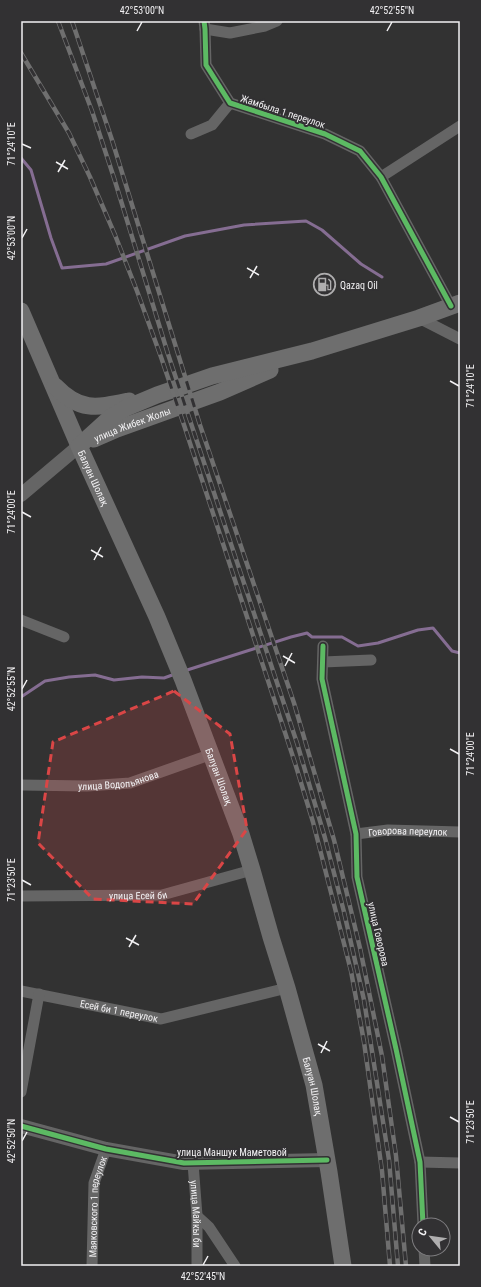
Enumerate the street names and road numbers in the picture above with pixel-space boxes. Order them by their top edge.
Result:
street label: Жамбыла 1 переулок [239,93,327,130]
street label: улица Жибек Жолы [93,405,172,444]
street label: Балуан Шолақ [76,449,111,508]
street label: Балуан Шолақ [203,747,235,807]
street label: улица Водопьянова [78,768,160,792]
street label: Говорова переулок [368,825,448,838]
street label: улица Есей би [109,889,168,901]
street label: улица Говорова [366,901,391,967]
street label: Есей би 1 переулок [79,998,159,1024]
street label: Балуан Шолақ [300,1056,324,1117]
street label: улица Маншук Маметовой [177,1147,287,1158]
street label: Маяковского 1 переулок [87,1154,109,1258]
street label: улица Майкы би [188,1180,202,1248]

